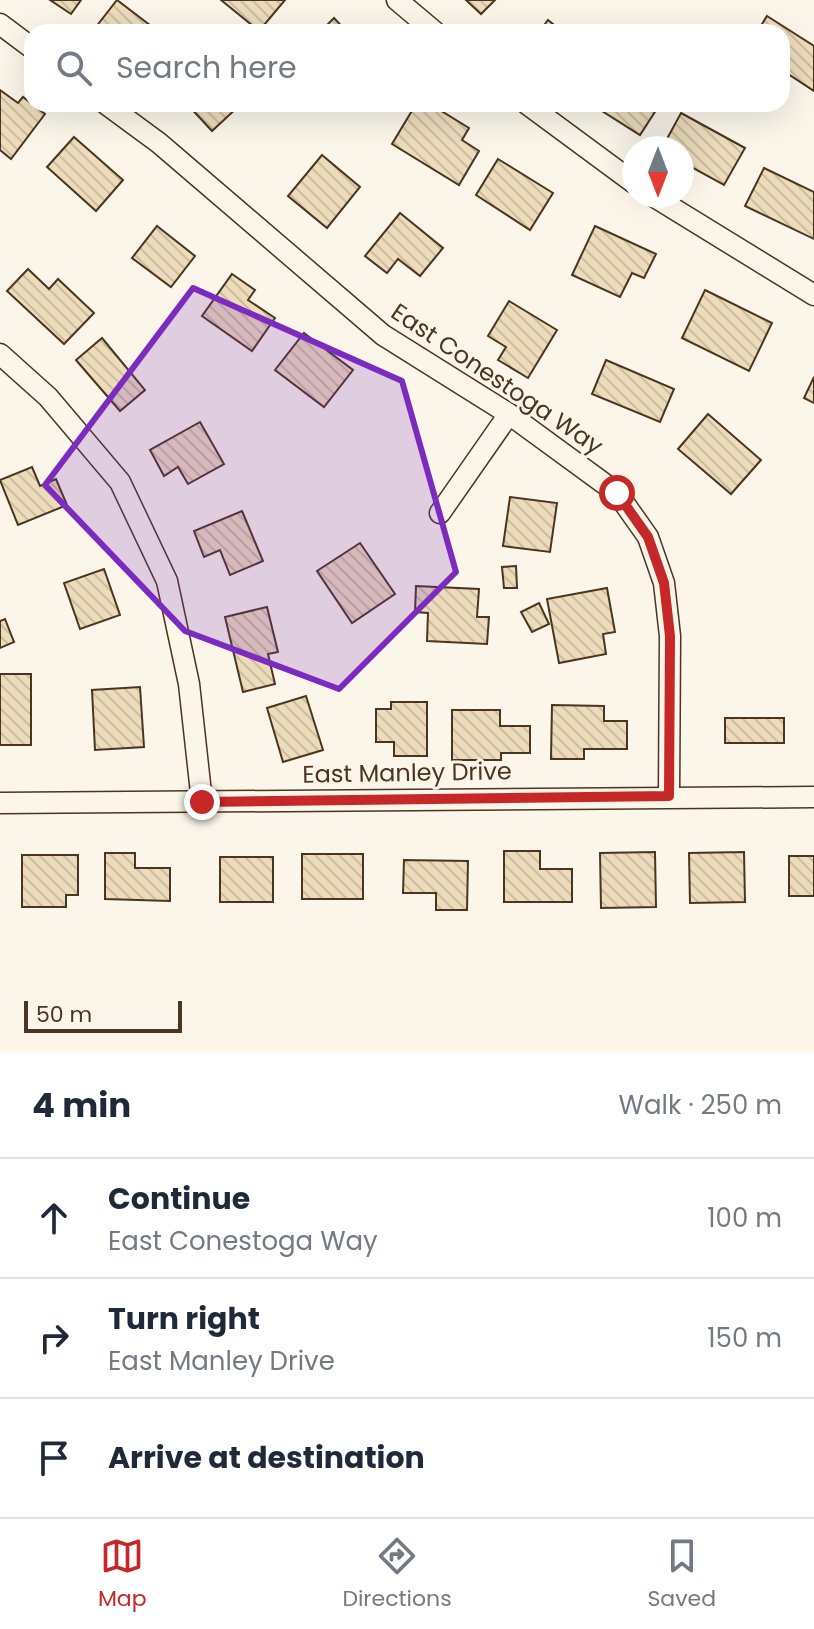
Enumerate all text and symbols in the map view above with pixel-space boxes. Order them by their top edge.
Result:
search box [24,24,790,112]
icon: search [52,46,96,90]
text: Search here [116,46,297,89]
north arrow [622,136,694,208]
street label: East Conestoga Way [385,295,610,462]
route start [599,475,635,511]
street label: East Manley Drive [302,754,512,791]
route end [184,784,220,820]
scale bar [24,997,182,1033]
text: 50 m [36,999,92,1030]
text: 4 min [32,1081,131,1129]
text: Walk · 250 m [619,1087,782,1123]
text: Continue [108,1177,250,1220]
icon: ahead [32,1196,76,1240]
text: 100 m [707,1200,782,1236]
text: East Conestoga Way [108,1223,378,1259]
text: Turn right [108,1297,260,1340]
icon: right [32,1316,76,1360]
text: 150 m [707,1320,782,1356]
text: East Manley Drive [108,1343,335,1379]
icon: arrive [32,1436,76,1480]
text: Arrive at destination [108,1436,425,1479]
tab: Map [98,1534,147,1615]
tab: Directions [342,1534,452,1615]
tab: Saved [647,1534,716,1615]

